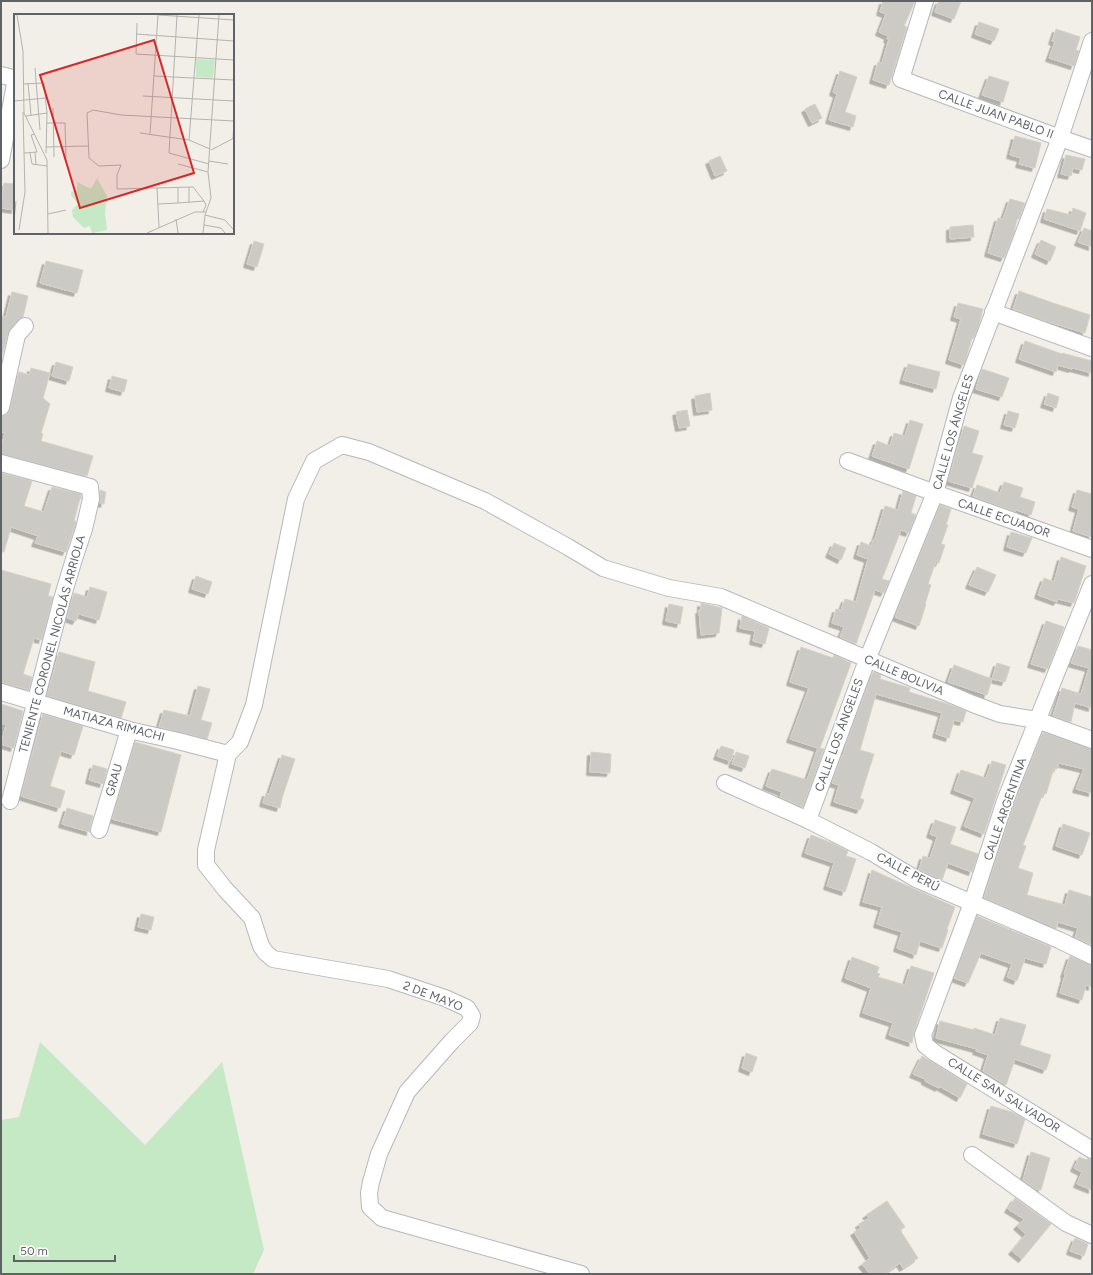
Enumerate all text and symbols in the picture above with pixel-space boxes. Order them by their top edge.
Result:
inset map [14,14,234,234]
street label: CALLE JUAN PABLO II [936,87,1056,141]
street label: CALLE LOS ÁNGELES [930,373,976,491]
street label: CALLE ECUADOR [956,496,1052,540]
street label: TENIENTE CORONEL NICOLÁS ARRIOLA [16,534,88,754]
street label: CALLE BOLIVIA [862,652,946,698]
street label: CALLE LOS ÁNGELES [812,677,866,793]
street label: MATIAZA RIMACHI [62,704,166,744]
street label: CALLE ARGENTINA [981,756,1029,862]
street label: GRAU [103,762,125,798]
street label: CALLE PERÚ [874,850,942,894]
street label: 2 DE MAYO [401,978,465,1014]
street label: CALLE SAN SALVADOR [945,1055,1063,1135]
scale bar [14,1237,115,1263]
text: 50 m [20,1244,48,1258]

